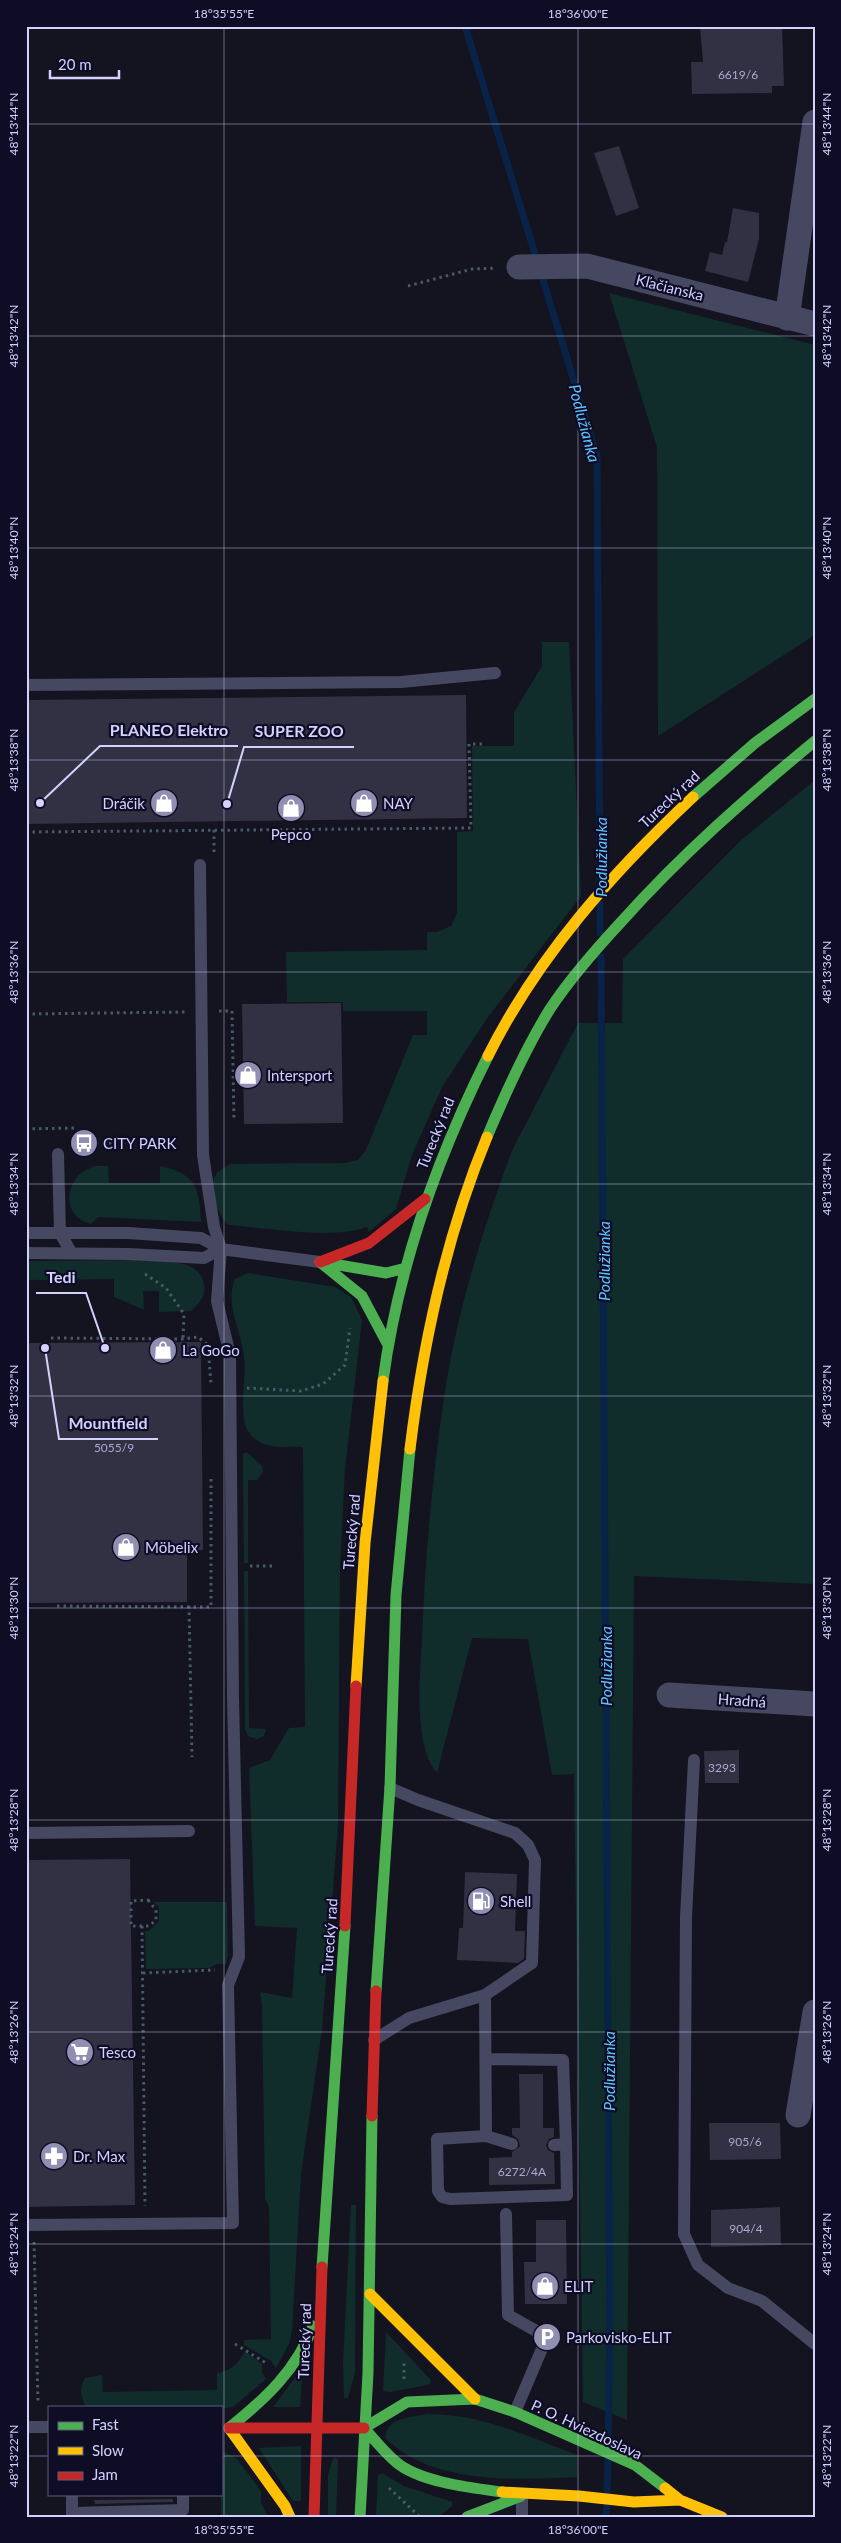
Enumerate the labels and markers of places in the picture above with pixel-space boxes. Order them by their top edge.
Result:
callout: PLANEO Elektro [100,715,238,746]
callout: SUPER ZOO [244,716,354,747]
shop icon: Dráčik [149,788,179,818]
shop icon: NAY [349,788,379,818]
shop icon: Pepco [276,793,306,823]
place label: Dráčik [103,794,145,812]
place label: NAY [383,794,414,812]
place label: Pepco [271,825,311,843]
shop icon: Intersport [233,1060,263,1090]
place label: Intersport [267,1066,333,1084]
bus stop icon: CITY PARK [69,1128,99,1158]
place label: CITY PARK [103,1134,176,1152]
callout: Tedi [36,1262,86,1293]
shop icon: La GoGo [148,1335,178,1365]
place label: La GoGo [182,1341,240,1359]
callout: Mountfield [59,1408,158,1439]
shop icon: Möbelix [111,1532,141,1562]
place label: Möbelix [145,1538,199,1556]
fuel station icon: Shell [466,1886,496,1916]
place label: Shell [500,1892,531,1910]
supermarket icon: Tesco [65,2037,95,2067]
place label: Tesco [99,2043,136,2061]
pharmacy icon: Dr. Max [39,2141,69,2171]
place label: Dr. Max [73,2147,126,2165]
shop icon: ELIT [530,2271,560,2301]
place label: ELIT [564,2277,594,2295]
parking icon: Parkovisko-ELIT [532,2322,562,2352]
place label: Parkovisko-ELIT [566,2328,672,2346]

